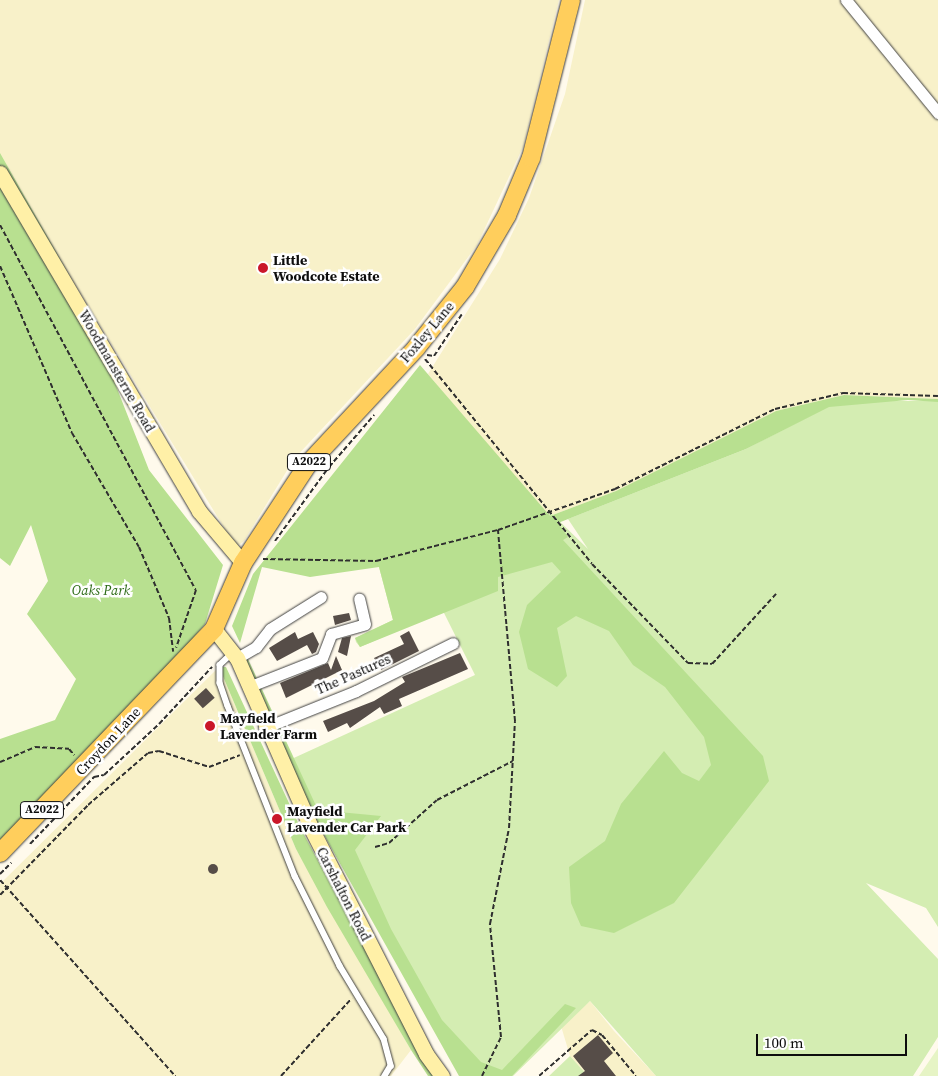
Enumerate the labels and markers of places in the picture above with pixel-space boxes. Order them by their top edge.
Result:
place label: Little Woodcote Estate [273,252,379,284]
marker: Little Woodcote Estate [257,262,269,274]
place label: Mayfield Lavender Farm [220,710,317,742]
marker: Mayfield Lavender Farm [204,720,216,732]
place label: Mayfield Lavender Car Park [287,803,406,836]
marker: Mayfield Lavender Car Park [271,813,283,825]

